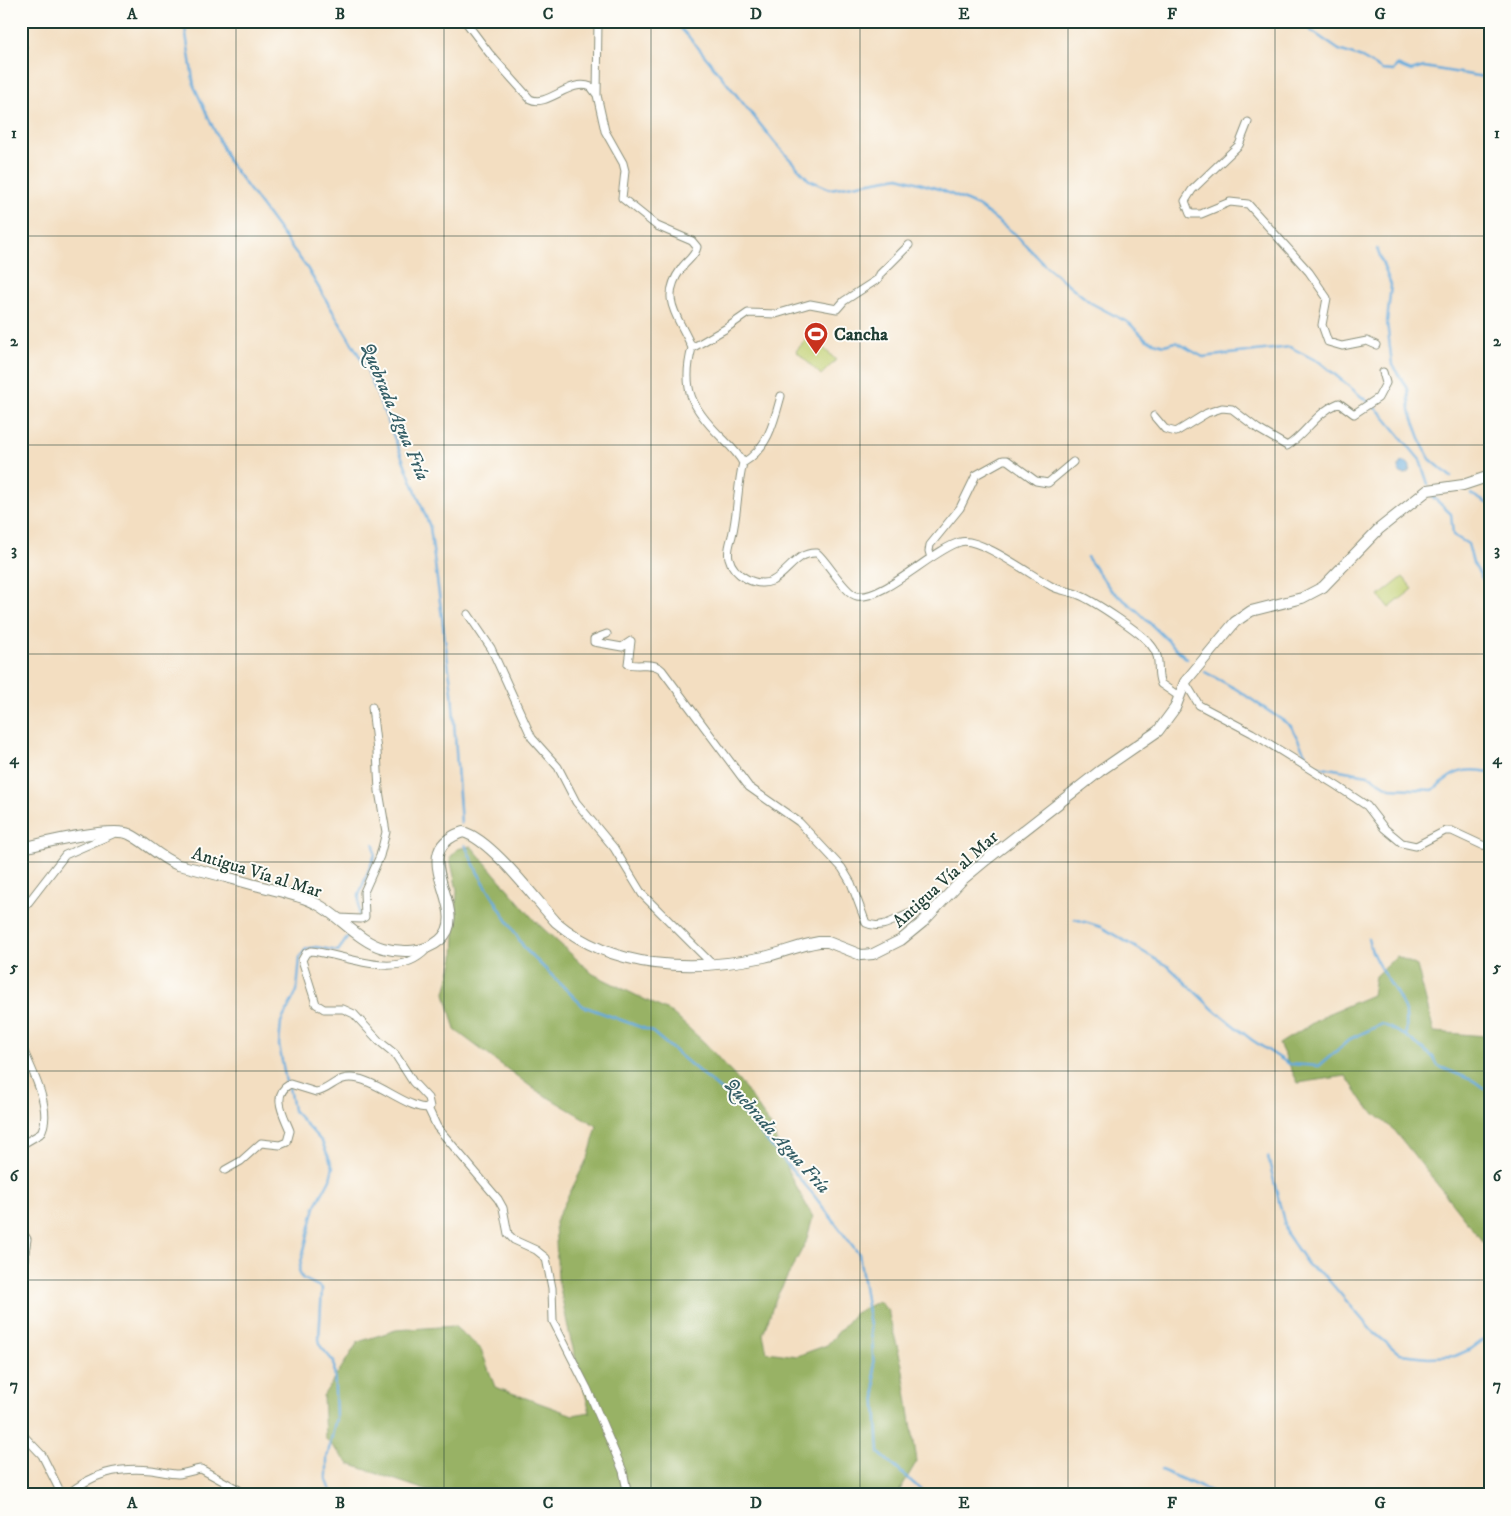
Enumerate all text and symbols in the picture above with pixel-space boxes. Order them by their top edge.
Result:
text: A [126,4,138,24]
text: B [335,4,345,24]
text: C [543,4,553,24]
text: D [750,4,762,24]
text: E [958,4,970,24]
text: F [1167,4,1177,24]
text: G [1374,4,1386,24]
text: 1 [11,123,17,143]
text: 1 [1494,123,1500,143]
sports icon: Cancha [803,321,829,355]
place label: Cancha [834,324,888,346]
text: 2 [10,331,19,351]
text: 2 [1493,331,1502,351]
water label: Quebrada Agua Fría [355,339,434,484]
text: 3 [11,540,17,560]
text: 3 [1494,540,1500,560]
text: 4 [8,749,19,769]
text: 4 [1491,749,1502,769]
street label: Antigua Vía al Mar [888,826,1003,933]
street label: Antigua Vía al Mar [189,843,325,903]
text: 5 [9,957,18,977]
text: 5 [1492,957,1501,977]
water label: Quebrada Agua Fría [719,1073,835,1199]
text: 6 [10,1166,20,1186]
text: 6 [1493,1166,1503,1186]
text: 7 [10,1375,18,1395]
text: 7 [1493,1375,1501,1395]
text: A [126,1493,138,1513]
text: B [335,1493,345,1513]
text: C [543,1493,553,1513]
text: D [750,1493,762,1513]
text: E [958,1493,970,1513]
text: F [1167,1493,1177,1513]
text: G [1374,1493,1386,1513]

